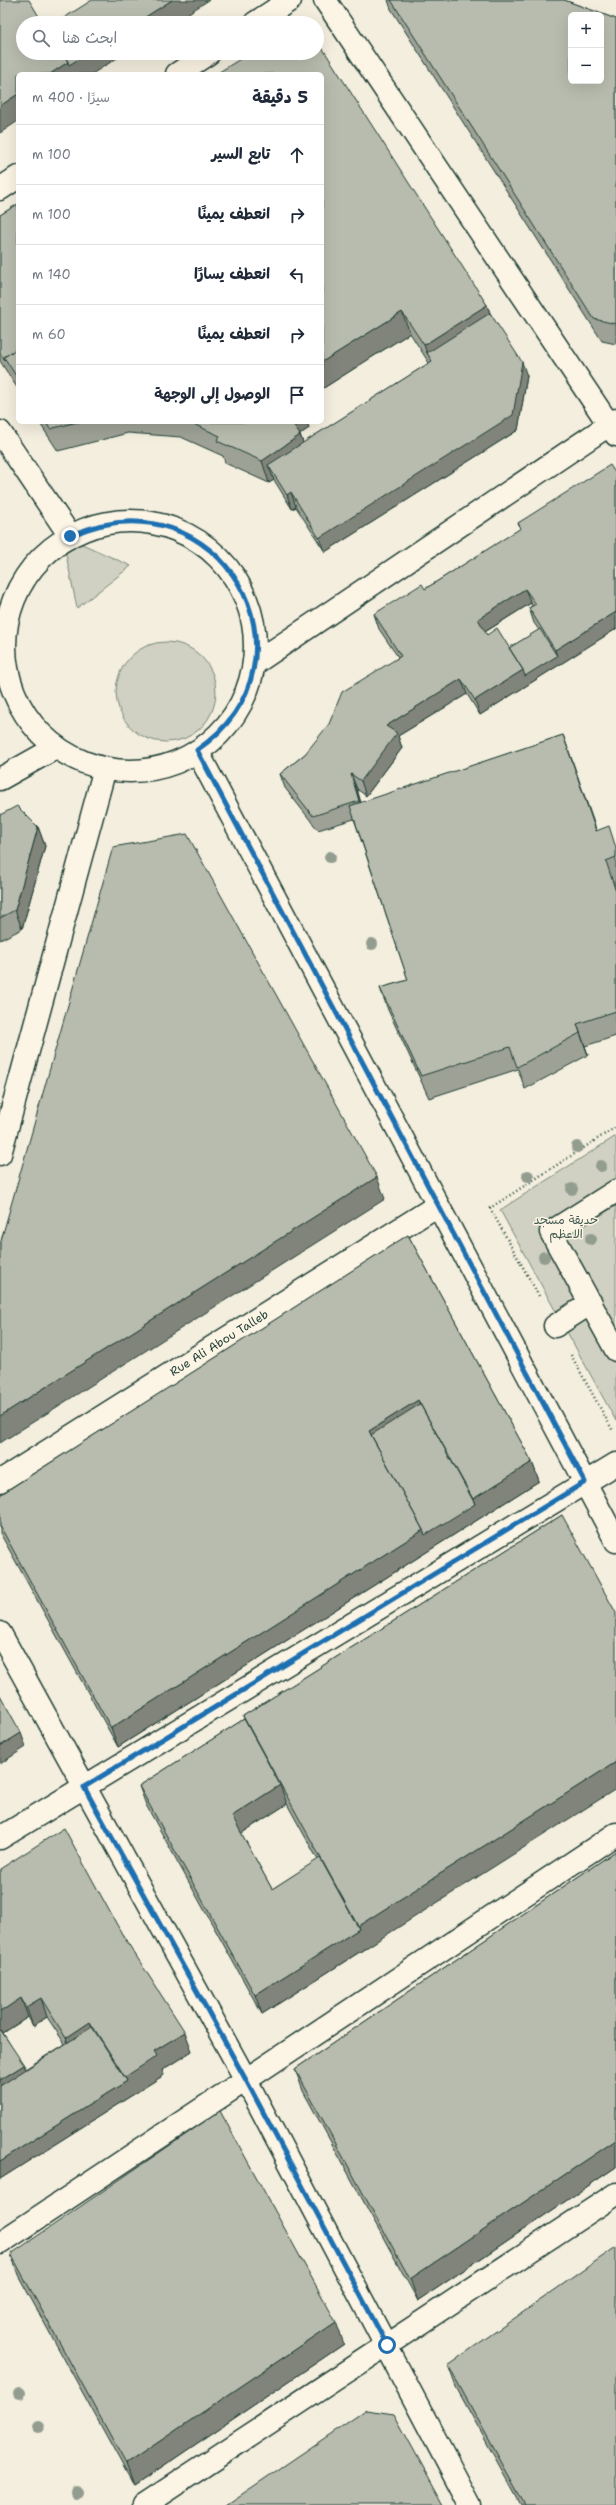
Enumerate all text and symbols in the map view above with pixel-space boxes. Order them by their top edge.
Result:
map controls [568,12,604,84]
button: + [568,12,604,48]
search box [16,16,324,60]
icon: search [30,27,52,49]
text: ابحث هنا [62,28,117,48]
button: − [568,48,604,84]
text: 5 دقيقة [252,86,308,108]
text: سيرًا · 400 m [32,89,110,106]
text: تابع السير [211,144,270,164]
icon: ahead [286,144,308,166]
text: 100 m [32,146,71,163]
text: انعطف يمينًا [198,204,270,224]
icon: right [286,204,308,226]
text: 100 m [32,206,71,223]
text: انعطف يسارًا [194,264,270,284]
icon: left [286,264,308,286]
text: 140 m [32,266,71,283]
text: انعطف يمينًا [198,324,270,344]
icon: right [286,324,308,346]
text: 60 m [32,326,66,343]
text: الوصول إلى الوجهة [154,384,270,404]
icon: arrive [286,384,308,406]
route end [61,527,79,545]
park label: حديقة مسجد الاعظم [534,1212,598,1243]
street label: Rue Ali Abou Talleb [167,1306,271,1380]
route start [378,2336,396,2354]

